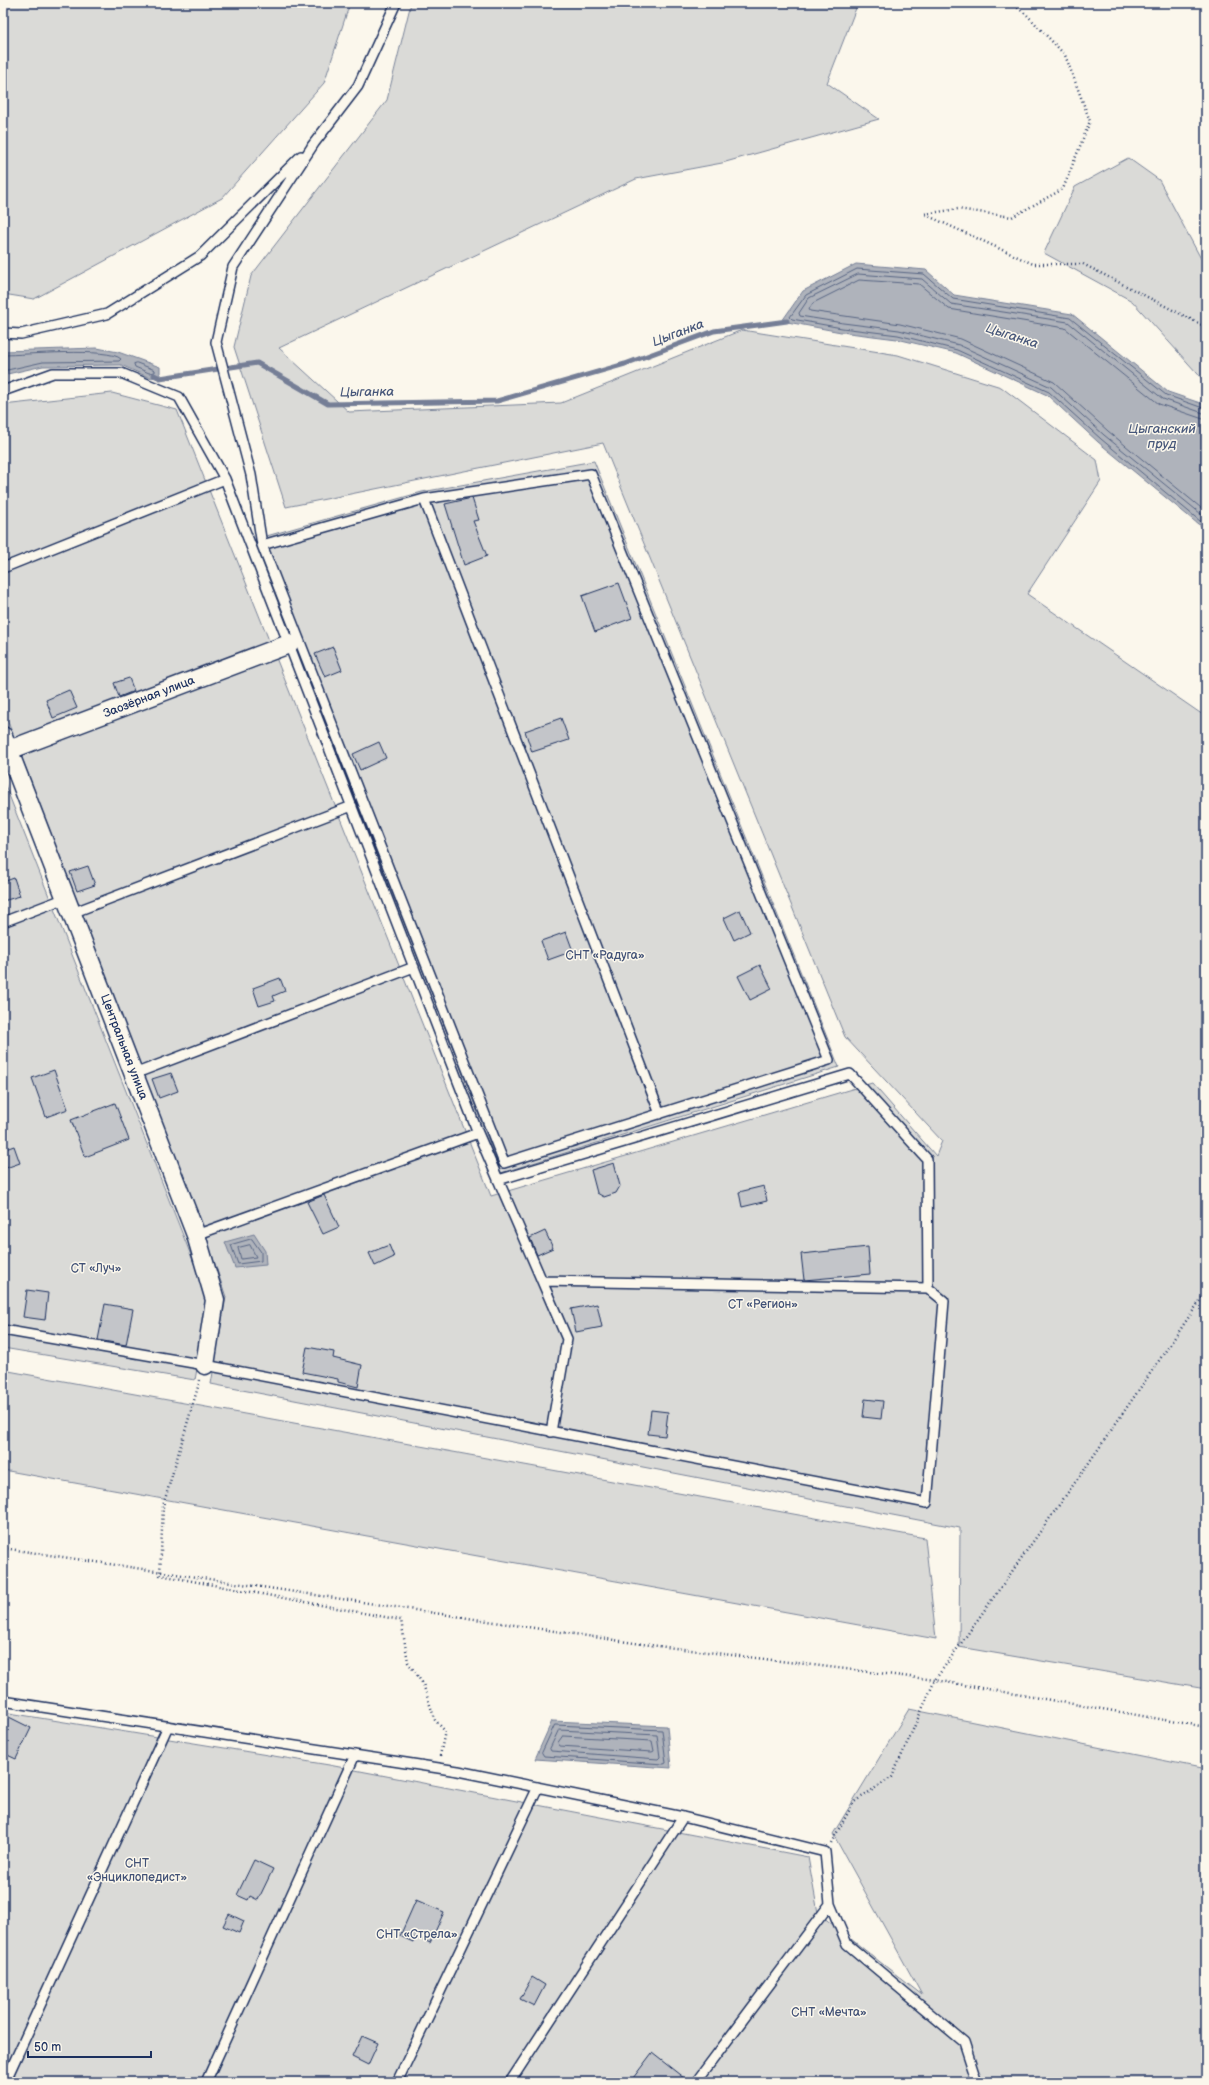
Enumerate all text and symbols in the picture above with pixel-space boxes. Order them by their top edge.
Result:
water label: Цыганка [650,316,706,350]
water label: Цыганка [984,320,1040,352]
water label: Цыганка [340,384,394,400]
water label: Цыганский пруд [1128,421,1196,452]
street label: Заозёрная улица [101,673,197,721]
park label: СНТ «Радуга» [565,948,645,963]
street label: Центральная улица [97,992,151,1102]
park label: СТ «Луч» [71,1261,122,1276]
park label: СТ «Регион» [728,1297,798,1312]
park label: СНТ «Энциклопедист» [87,1856,187,1885]
park label: СНТ «Стрела» [376,1927,458,1942]
park label: СНТ «Мечта» [791,2005,867,2020]
scale bar [28,2033,151,2059]
text: 50 m [34,2040,61,2055]

